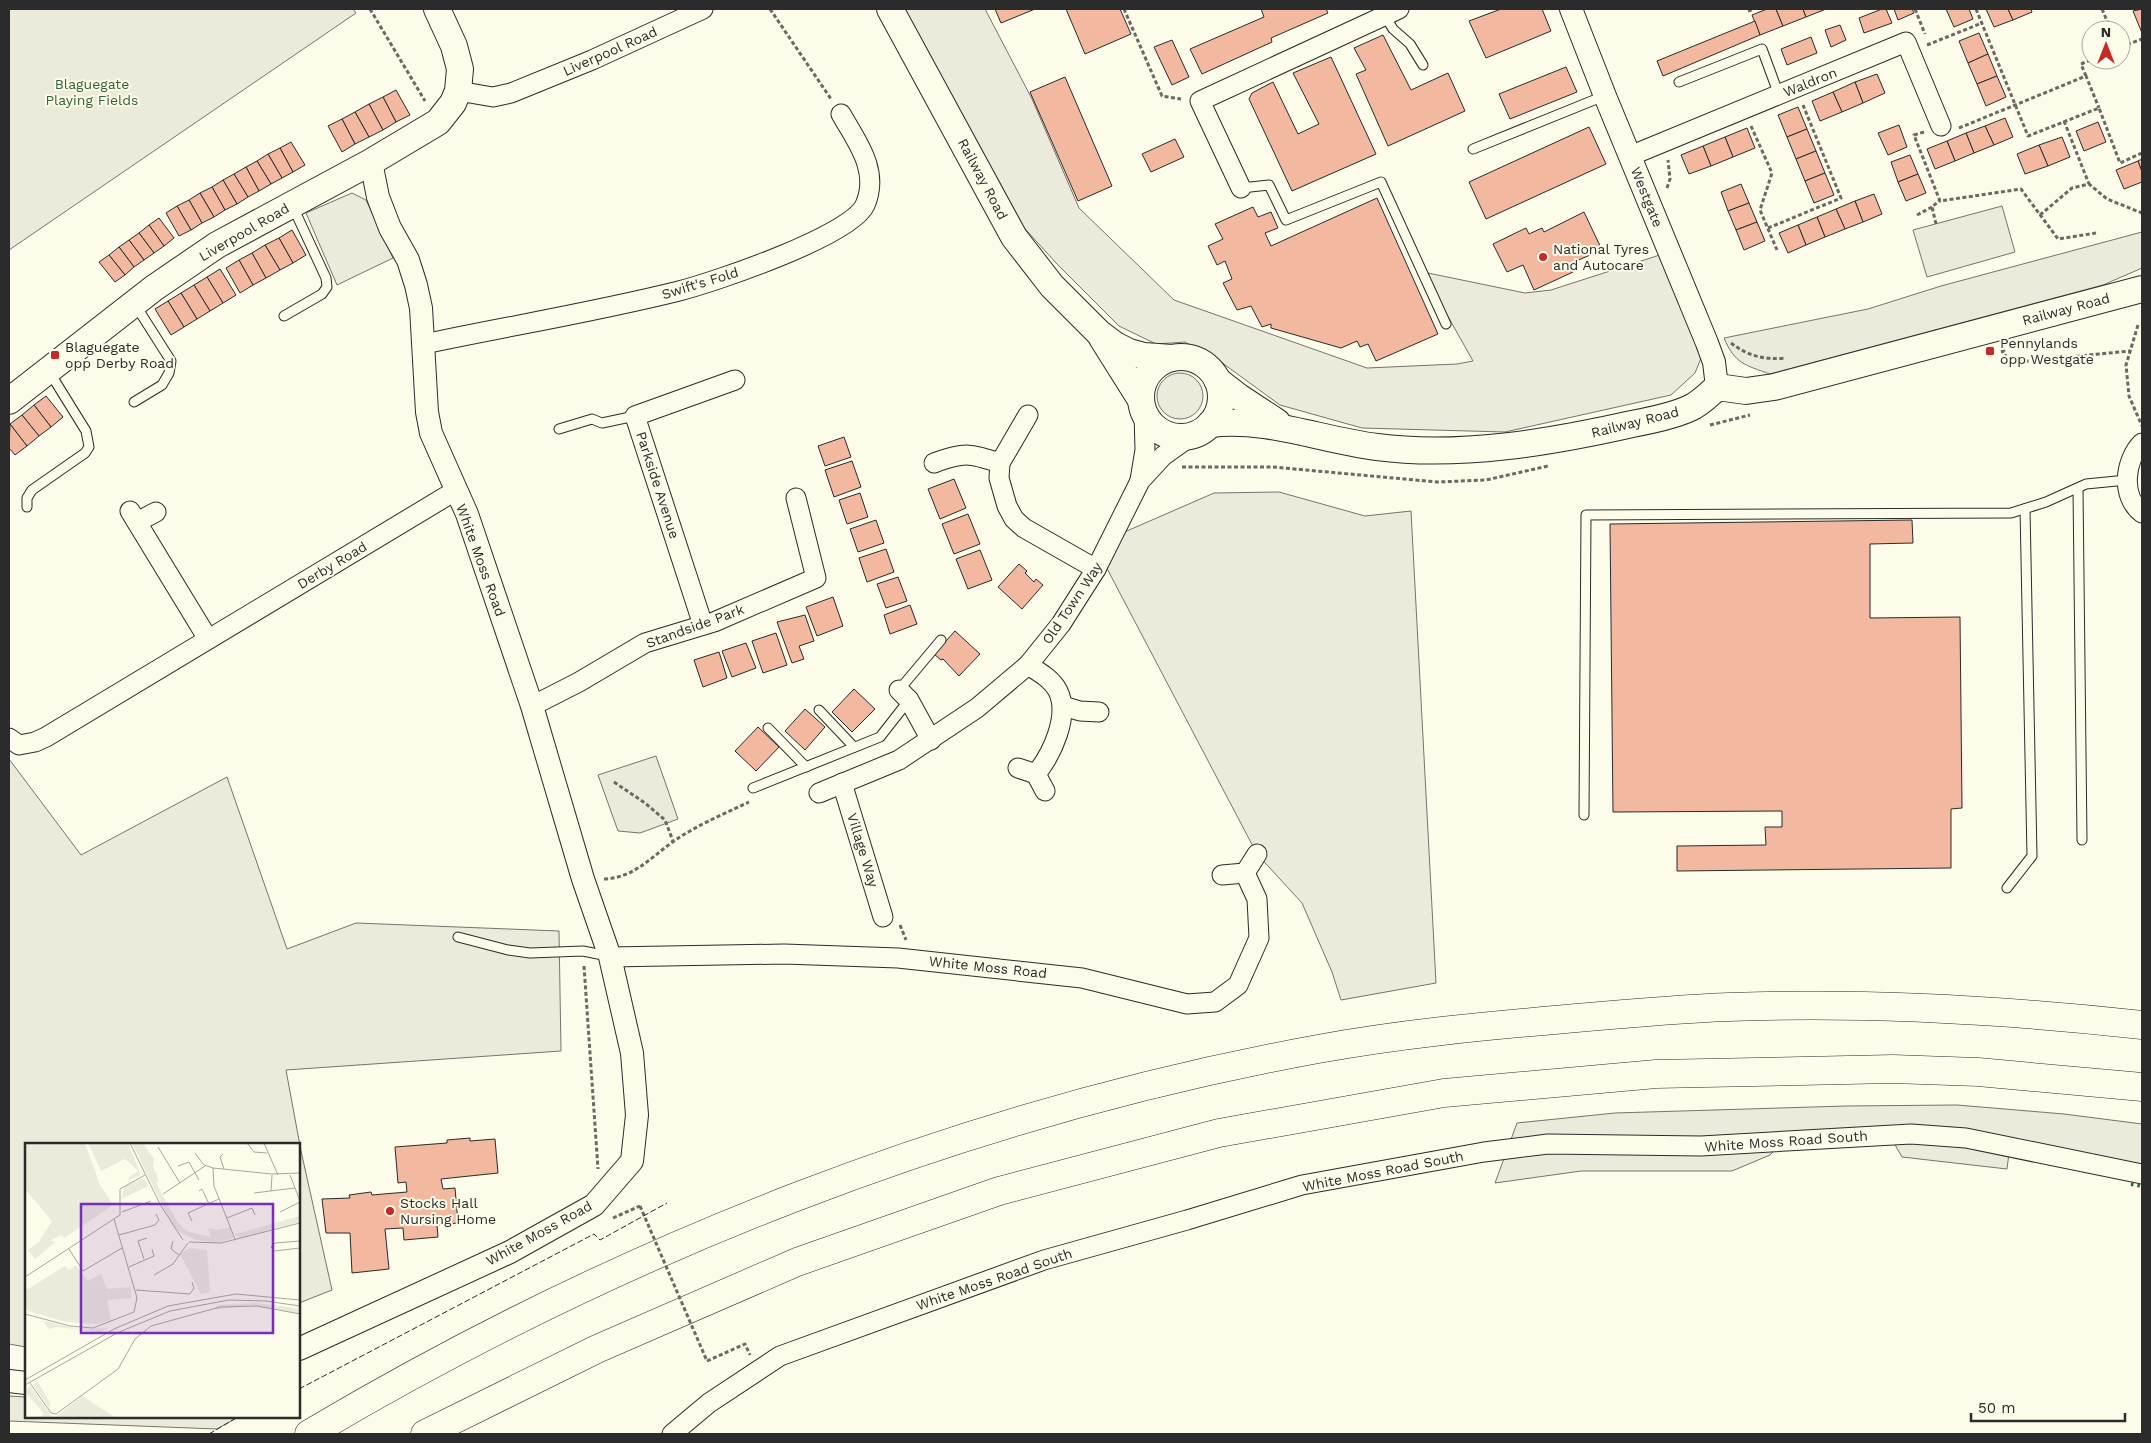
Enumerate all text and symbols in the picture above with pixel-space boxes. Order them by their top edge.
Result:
north arrow [2081,20,2131,70]
street label: Liverpool Road [560,23,660,79]
text: N [2101,24,2111,40]
street label: Waldron [1781,64,1839,100]
park label: Blaguegate Playing Fields [46,76,138,108]
street label: Railway Road [955,136,1011,222]
street label: Westgate [1628,165,1666,229]
street label: Liverpool Road [196,200,292,264]
place label: National Tyres and Autocare [1553,241,1649,273]
marker: National Tyres and Autocare [1537,251,1549,263]
street label: Swift's Fold [660,264,740,302]
street label: Railway Road [2021,290,2111,328]
place label: Pennylands opp Westgate [2000,335,2094,367]
place label: Blaguegate opp Derby Road [65,339,174,371]
marker: Pennylands opp Westgate [1984,345,1996,357]
marker: Blaguegate opp Derby Road [49,349,61,361]
street label: Railway Road [1589,403,1681,441]
street label: Parkside Avenue [633,429,683,541]
street label: White Moss Road [453,502,509,618]
street label: Derby Road [294,538,370,592]
street label: Old Town Way [1039,558,1106,647]
street label: Standside Park [644,601,746,651]
street label: Village Way [844,811,882,890]
street label: White Moss Road [928,953,1048,981]
street label: White Moss Road South [1704,1127,1868,1155]
inset map [25,1143,300,1418]
street label: White Moss Road South [1301,1148,1465,1194]
place label: Stocks Hall Nursing Home [400,1195,496,1227]
street label: White Moss Road [483,1197,595,1269]
marker: Stocks Hall Nursing Home [384,1205,396,1217]
street label: White Moss Road South [914,1245,1074,1313]
scale bar [1971,1390,2125,1422]
text: 50 m [1978,1399,2015,1417]

